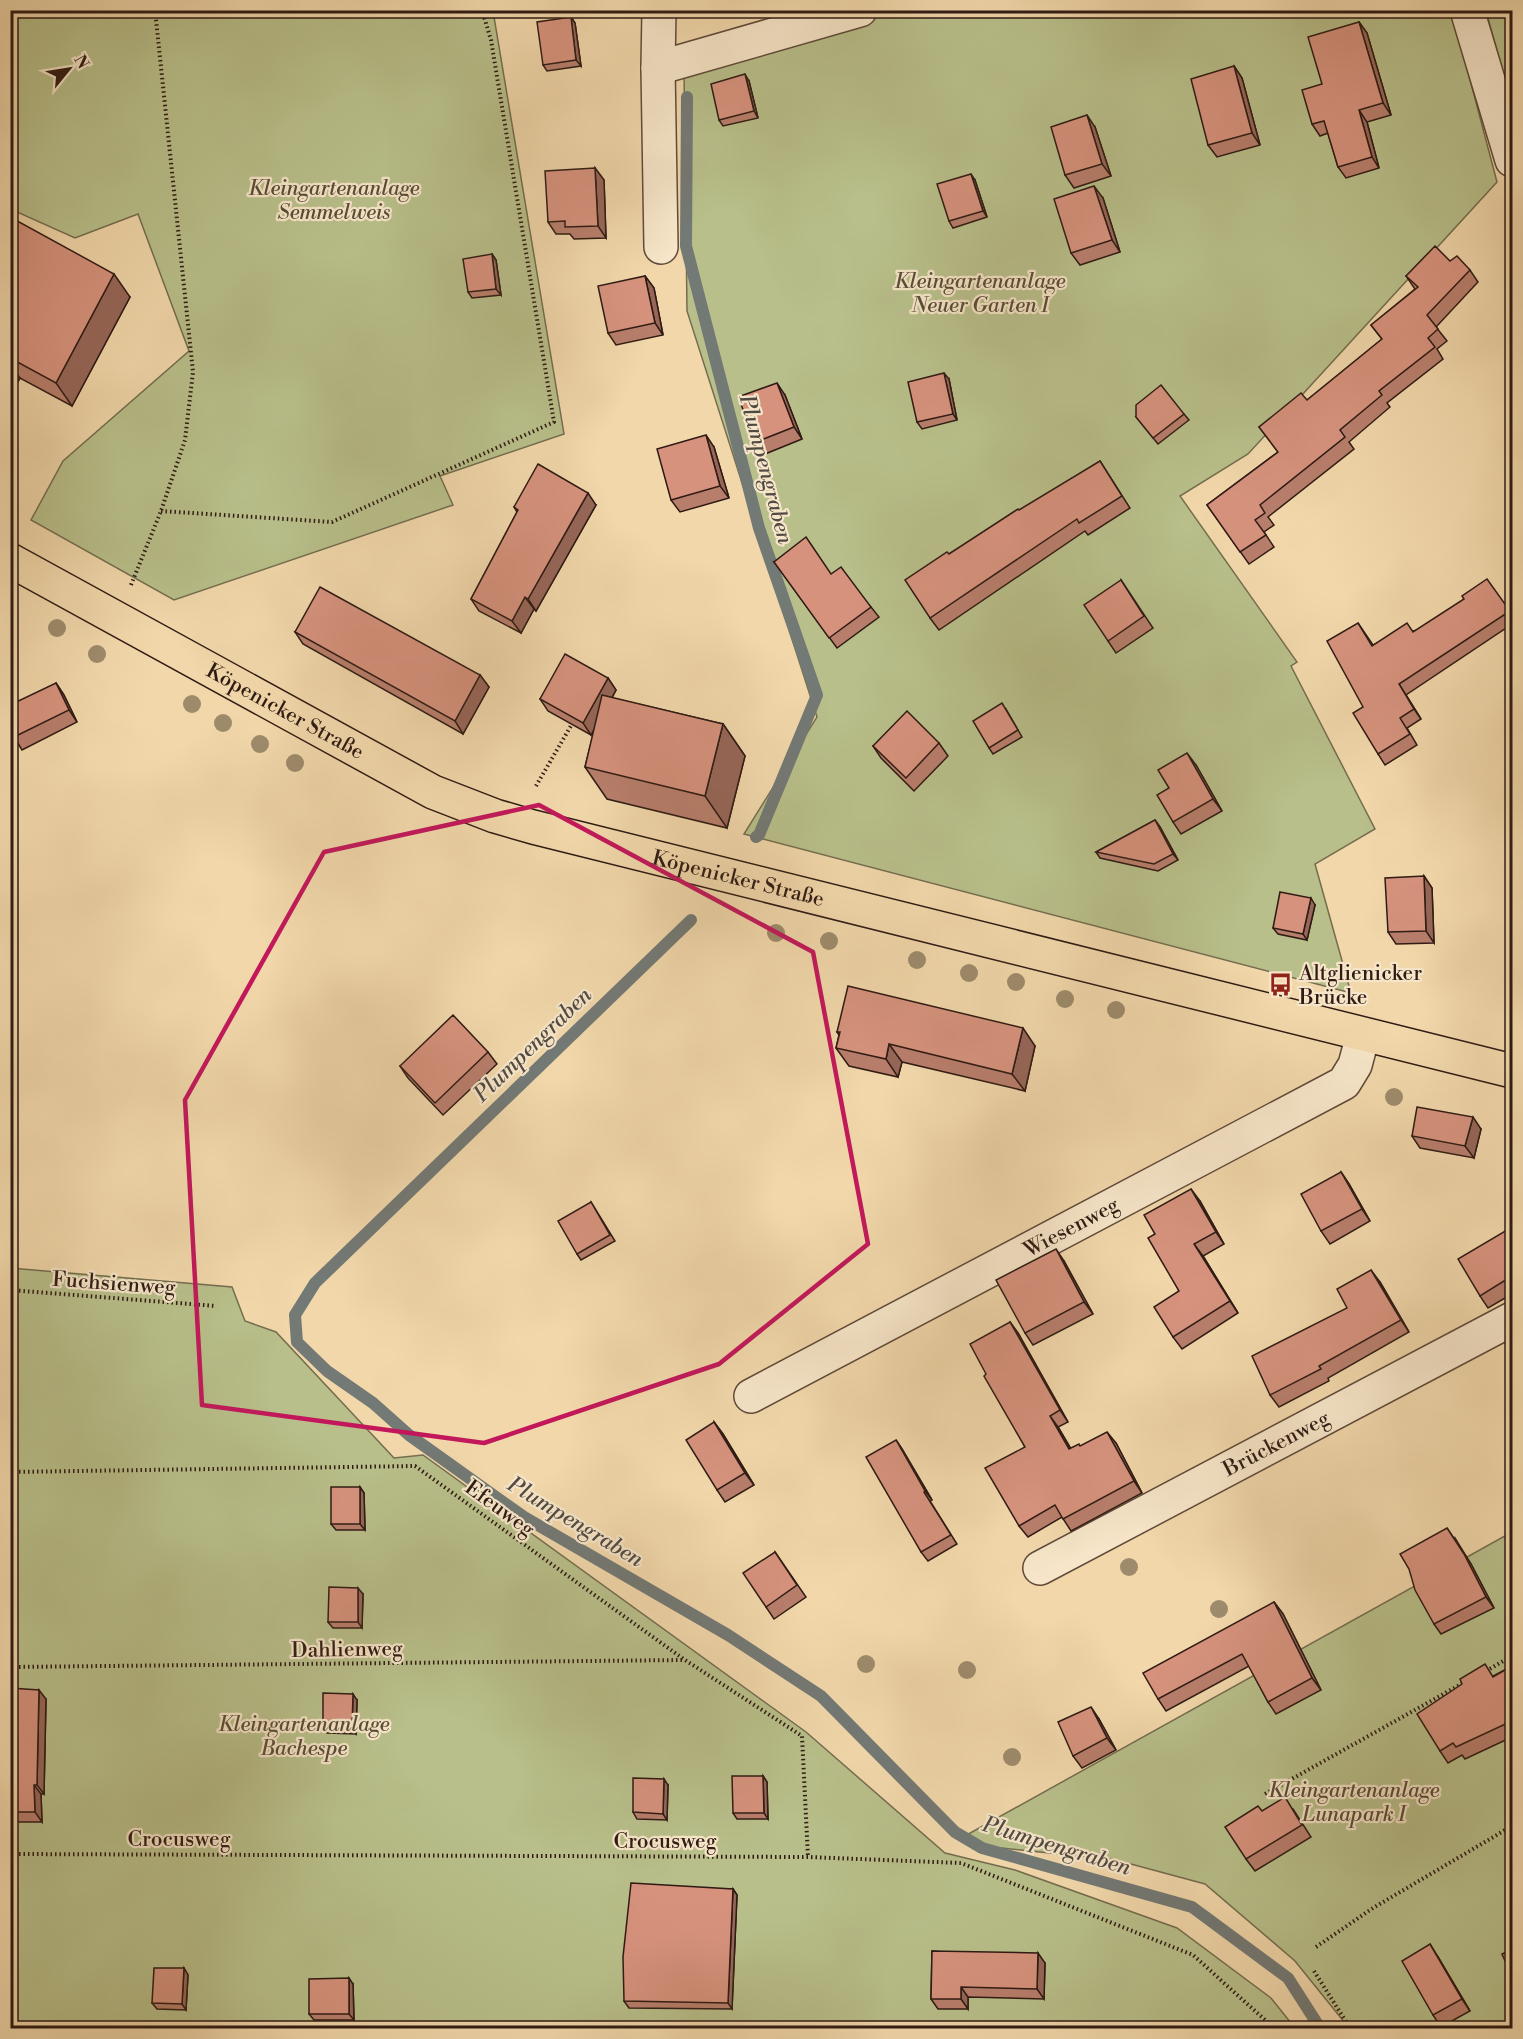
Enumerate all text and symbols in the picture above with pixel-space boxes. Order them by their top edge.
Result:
north arrow [39,39,99,99]
text: N [69,52,93,73]
park label: Kleingartenanlage Semmelweis [248,176,420,226]
park label: Kleingartenanlage Neuer Garten I [894,269,1066,319]
water label: Plumpengraben [732,391,799,548]
street label: Köpenicker Straße [201,658,368,766]
street label: Köpenicker Straße [649,845,827,913]
place label: Altglienicker Brücke [1298,961,1422,1011]
bus stop icon: Altglienicker Brücke [1268,972,1294,998]
water label: Plumpengraben [468,982,598,1109]
street label: Wiesenweg [1019,1192,1124,1264]
street label: Fuchsienweg [51,1267,177,1301]
street label: Brückenweg [1218,1406,1334,1484]
water label: Plumpengraben [502,1471,649,1574]
street label: Efeuweg [459,1475,540,1543]
street label: Dahlienweg [291,1636,403,1664]
park label: Kleingartenanlage Bachespe [218,1712,390,1762]
park label: Kleingartenanlage Lunapark I [1268,1778,1440,1828]
water label: Plumpengraben [978,1811,1135,1882]
street label: Crocusweg [127,1827,231,1853]
street label: Crocusweg [613,1829,717,1855]

